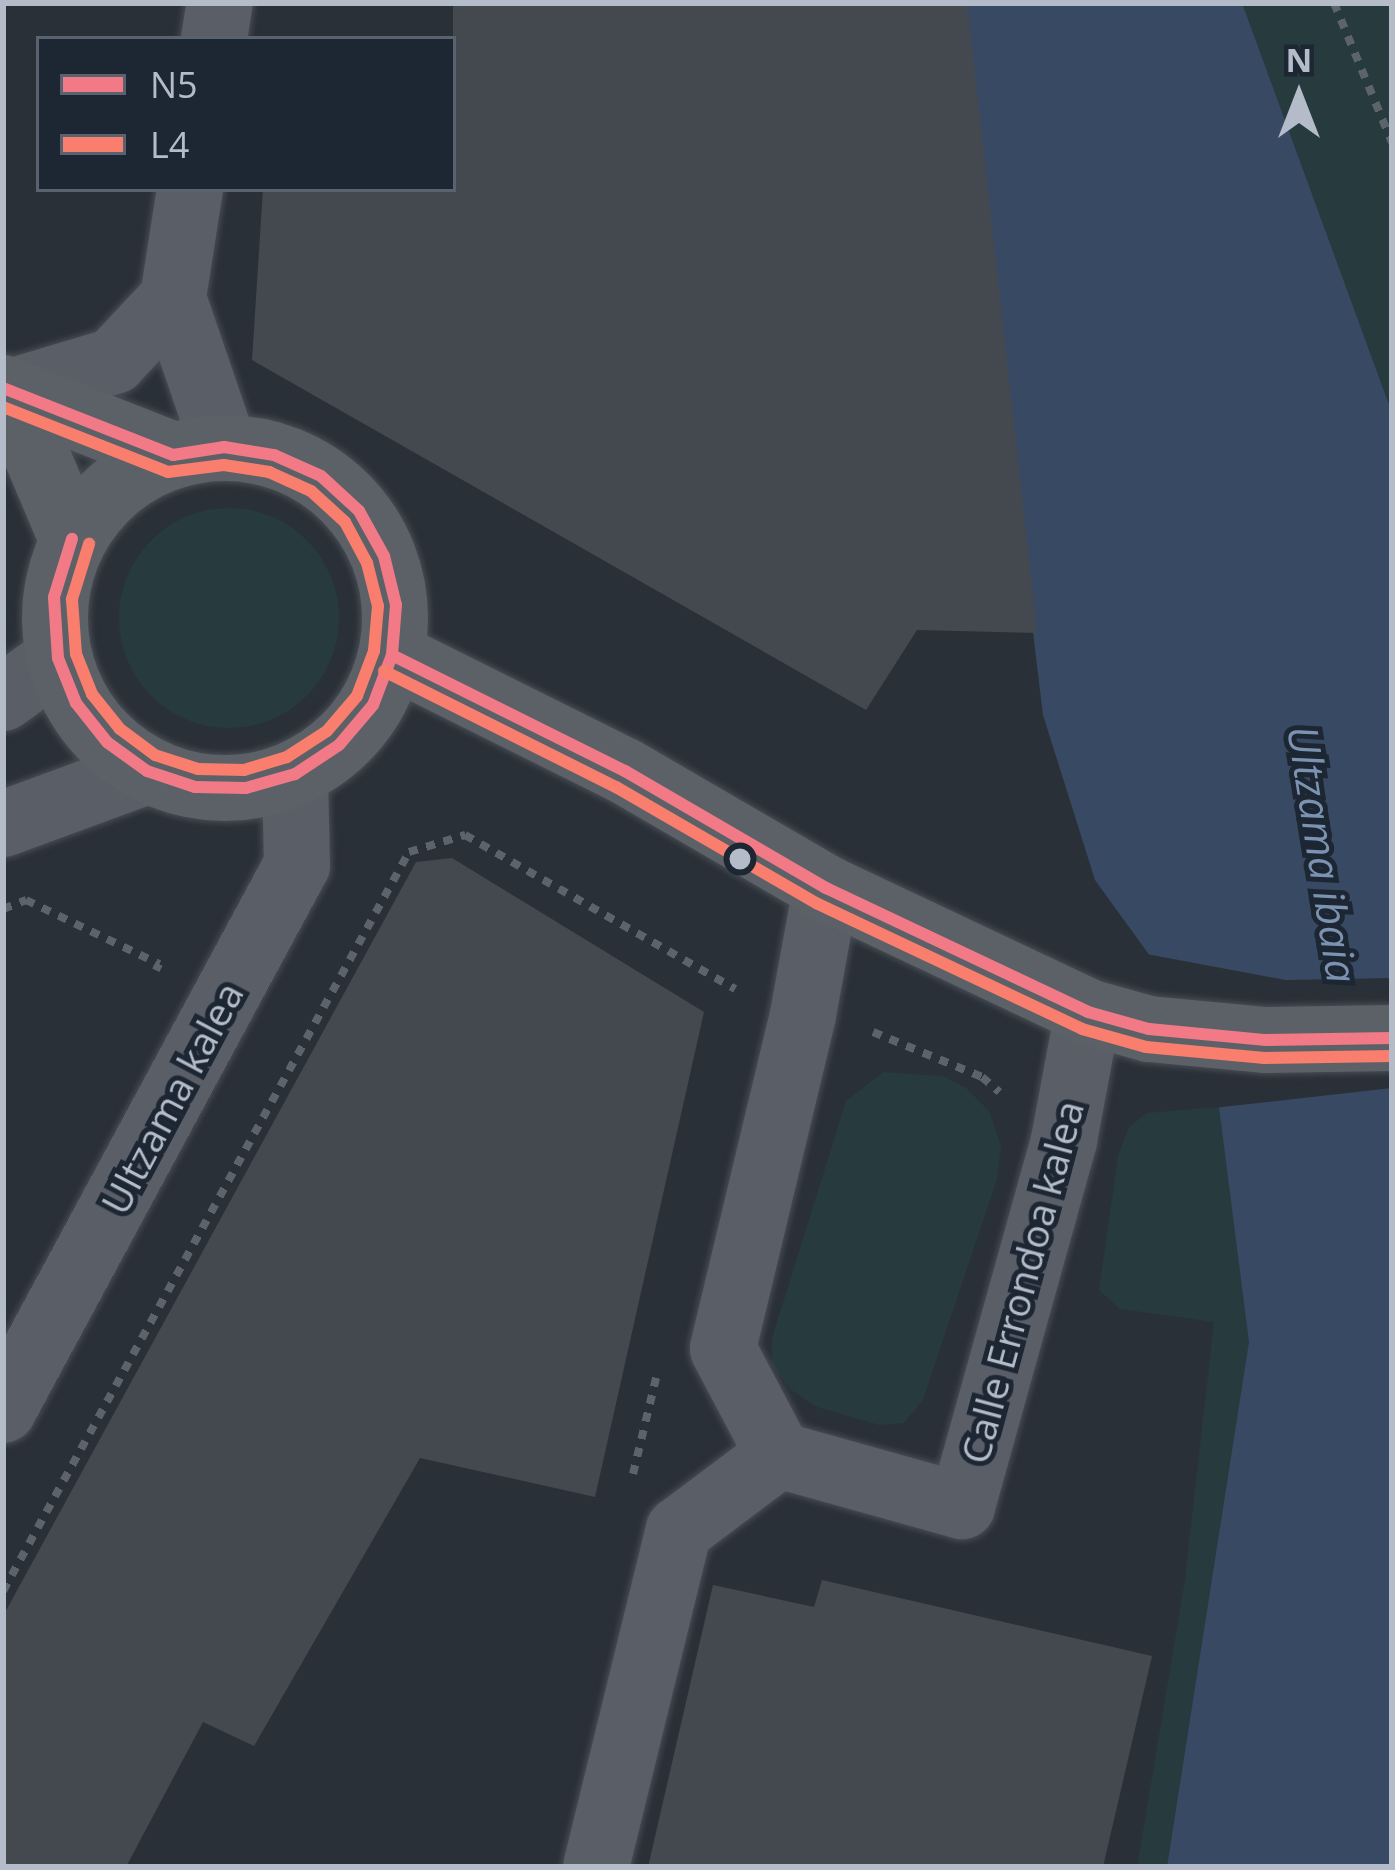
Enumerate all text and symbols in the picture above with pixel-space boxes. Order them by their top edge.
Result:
legend [36,36,456,192]
north arrow [1239,36,1359,156]
text: N [1286,37,1312,82]
text: N5 [150,60,198,109]
text: L4 [150,120,189,169]
water label: Ultzama ibaia [1278,722,1368,986]
unlabelled marker [729,848,751,870]
street label: Ultzama kalea [91,974,253,1222]
street label: Calle Errondoa kalea [951,1096,1093,1468]

